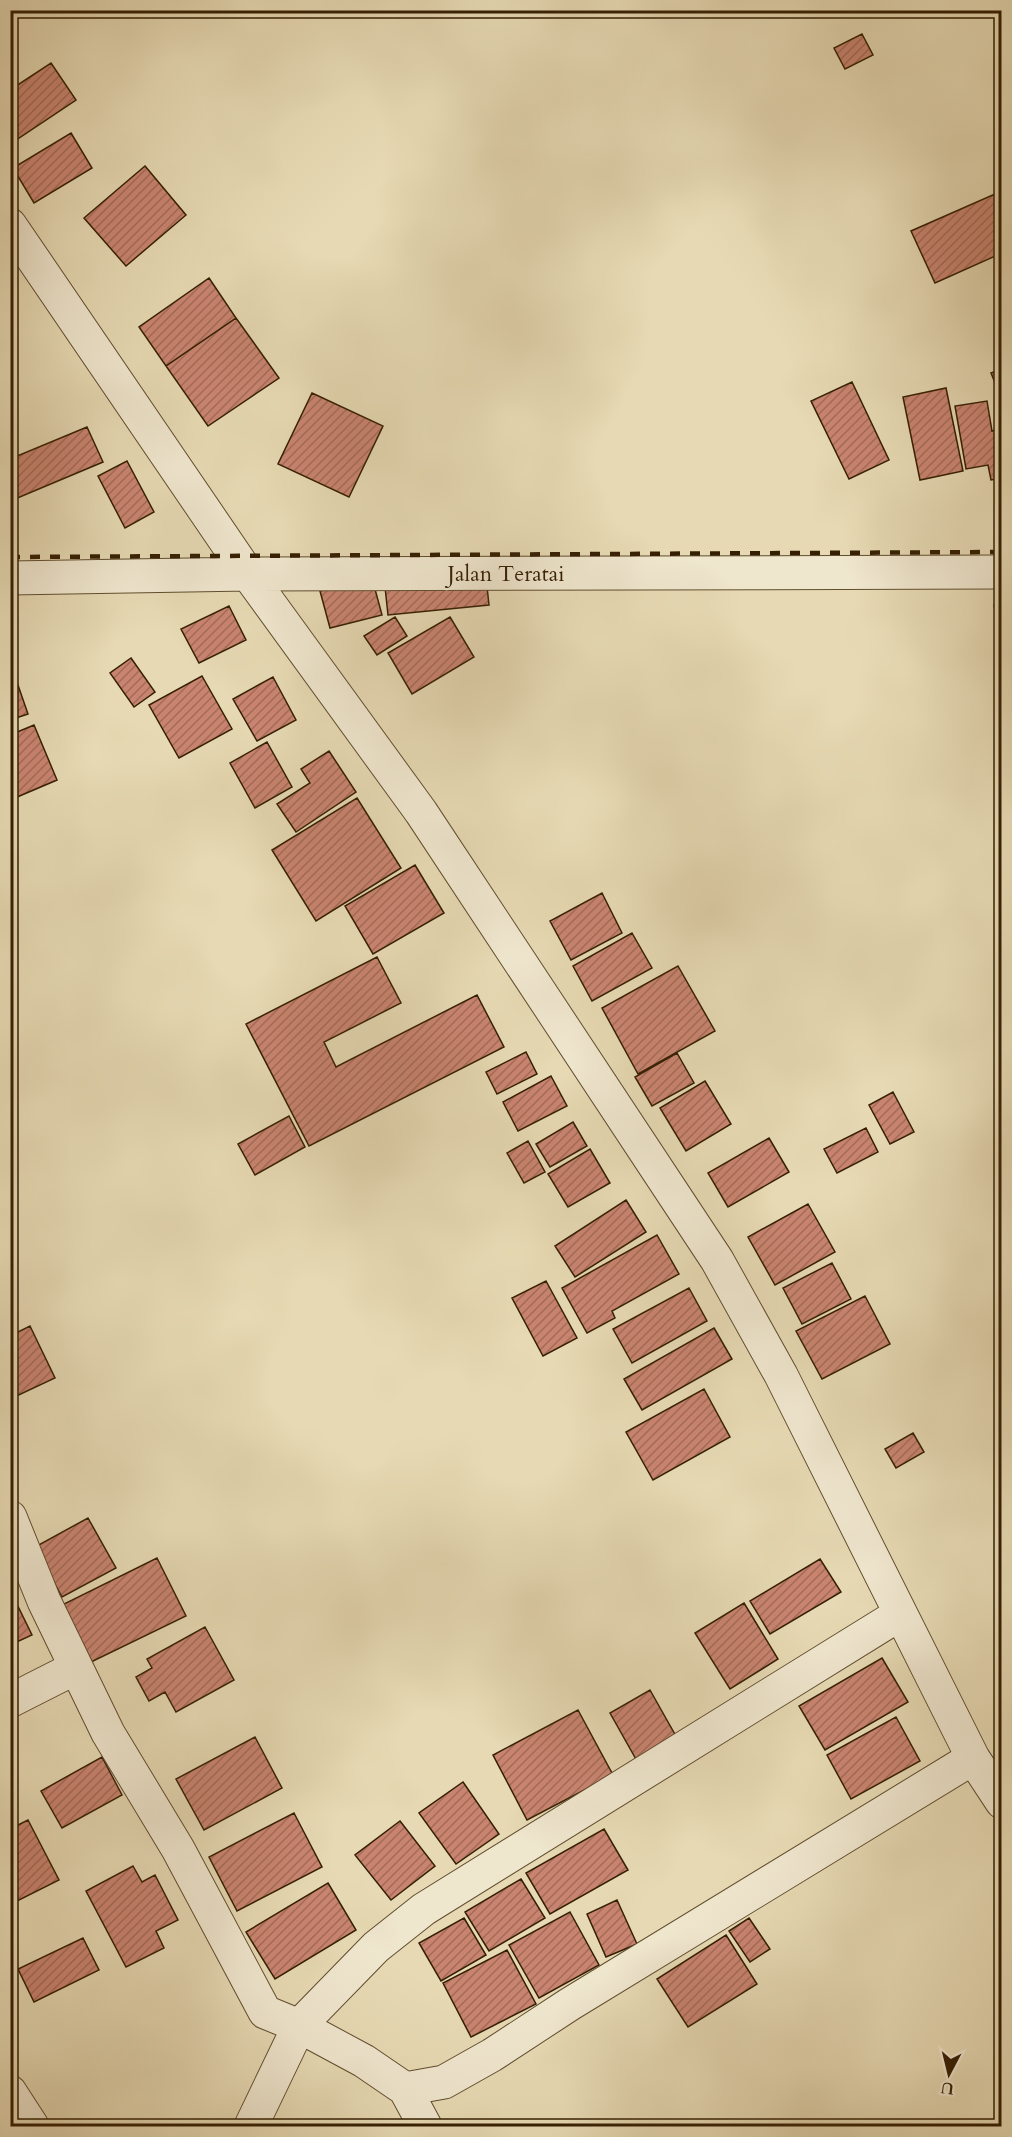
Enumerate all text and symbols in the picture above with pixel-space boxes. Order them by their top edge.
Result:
street label: Jalan Teratai [445,559,564,589]
north arrow [919,2044,979,2104]
text: U [939,2076,955,2100]

